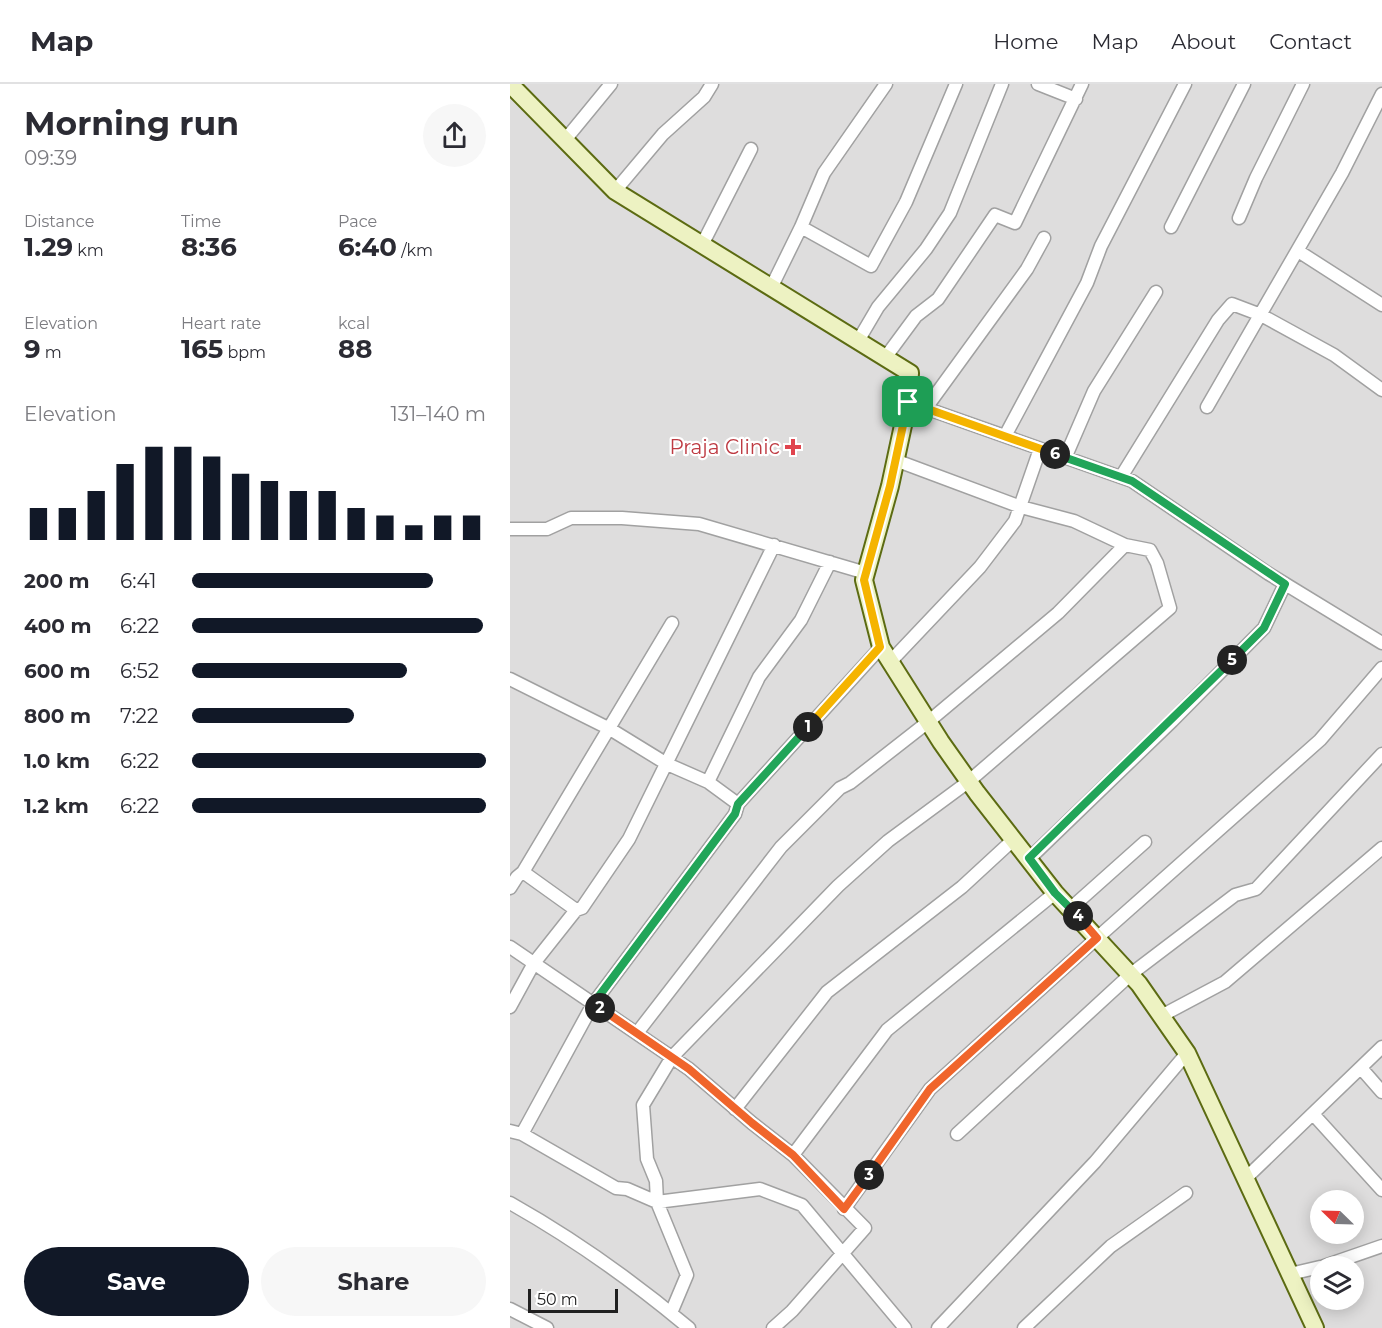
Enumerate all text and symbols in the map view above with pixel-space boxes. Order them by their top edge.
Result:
text: Map [30,24,93,58]
text: Home [993,29,1058,54]
text: Map [1091,29,1138,54]
text: About [1171,29,1236,54]
text: Contact [1269,29,1352,54]
text: Morning run [24,103,239,143]
button: share [423,104,486,167]
text: 09:39 [24,146,77,170]
text: Distance [24,212,94,231]
text: Time [181,212,221,231]
text: Pace [338,212,377,231]
text: 1.29 [24,231,73,263]
text: 8:36 [181,231,237,263]
text: 6:40 [338,231,397,263]
text: km [73,241,104,260]
text: /km [397,241,433,260]
text: Elevation [24,314,98,333]
text: Heart rate [181,314,261,333]
text: kcal [338,314,370,333]
text: 9 [24,333,41,365]
text: 165 [181,333,223,365]
text: 88 [338,333,372,365]
text: m [41,343,62,362]
text: bpm [223,343,266,362]
pin [882,376,933,427]
icon: arrive [891,385,924,418]
text: Elevation [24,402,116,426]
text: 131–140 m [390,402,486,426]
place label: Praja Clinic [669,435,780,459]
marker: Praja Clinic [784,438,802,456]
pin: 6 [1040,439,1070,469]
text: 6 [1050,444,1060,463]
text: 200 m [24,569,90,593]
text: 6:41 [120,569,156,593]
text: 400 m [24,614,92,638]
text: 6:22 [120,614,159,638]
pin: 5 [1217,645,1247,675]
text: 5 [1227,650,1237,669]
text: 600 m [24,659,91,683]
text: 6:52 [120,659,159,683]
text: 800 m [24,704,91,728]
text: 7:22 [120,704,158,728]
pin: 1 [793,712,823,742]
text: 1 [805,717,811,736]
text: 1.0 km [24,749,90,773]
text: 6:22 [120,749,159,773]
text: 1.2 km [24,794,89,818]
text: 6:22 [120,794,159,818]
pin: 4 [1063,901,1093,931]
text: 4 [1072,906,1084,925]
pin: 2 [585,993,615,1023]
text: 2 [595,998,605,1017]
pin: 3 [854,1160,884,1190]
text: 3 [864,1165,874,1184]
north arrow [1310,1190,1364,1244]
map controls [1310,1190,1364,1310]
button: Save [24,1247,249,1316]
button: Share [261,1247,486,1316]
button: layers [1310,1256,1364,1310]
scale bar [528,1286,618,1314]
text: 50 m [537,1290,578,1309]

